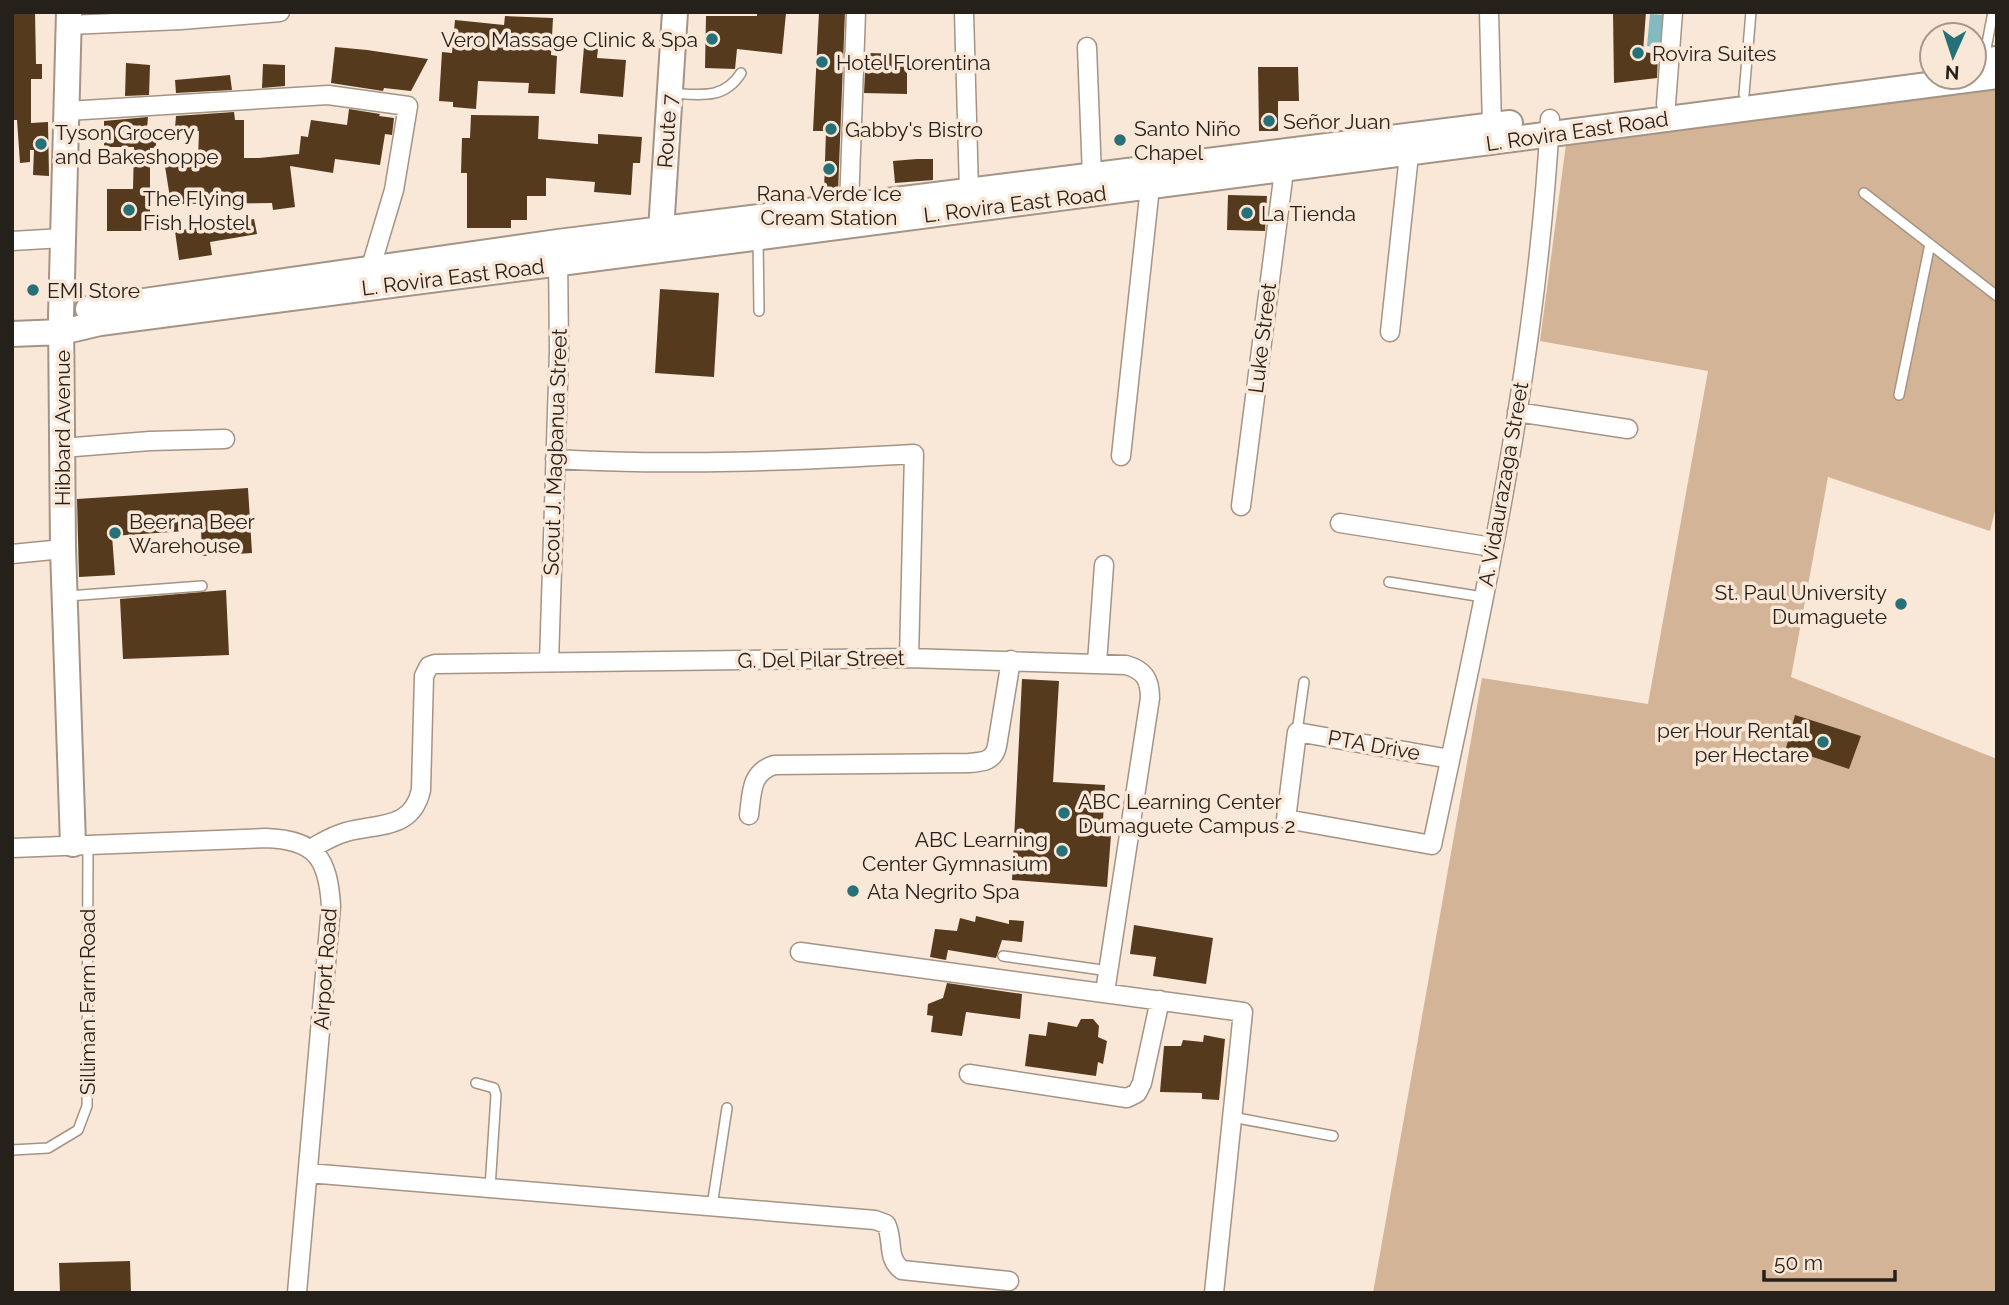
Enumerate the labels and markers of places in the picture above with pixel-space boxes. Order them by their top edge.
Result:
place label: Vero Massage Clinic & Spa [441,27,698,52]
marker: Vero Massage Clinic & Spa [704,31,720,47]
place label: Rovira Suites [1652,41,1777,66]
marker: Rovira Suites [1630,45,1646,61]
place label: Hotel Florentina [836,50,991,75]
marker: Hotel Florentina [814,54,830,70]
place label: Señor Juan [1283,109,1391,134]
marker: Señor Juan [1261,113,1277,129]
place label: Santo Niño Chapel [1134,116,1241,165]
place label: Gabby's Bistro [845,117,983,142]
place label: Tyson Grocery and Bakeshoppe [55,120,219,169]
marker: Gabby's Bistro [823,121,839,137]
marker: Santo Niño Chapel [1112,132,1128,148]
marker: Tyson Grocery and Bakeshoppe [33,136,49,152]
marker: Rana Verde Ice Cream Station [821,161,837,177]
place label: Rana Verde Ice Cream Station [756,181,902,230]
place label: The Flying Fish Hostel [143,186,251,235]
place label: La Tienda [1261,201,1356,226]
marker: The Flying Fish Hostel [121,202,137,218]
marker: La Tienda [1239,205,1255,221]
place label: EMI Store [47,278,140,303]
marker: EMI Store [25,282,41,298]
place label: Beer na Beer Warehouse [129,509,256,558]
marker: Beer na Beer Warehouse [107,525,123,541]
place label: St. Paul University Dumaguete [1715,580,1887,629]
marker: St. Paul University Dumaguete [1893,596,1909,612]
place label: per Hour Rental per Hectare [1657,718,1809,767]
marker: per Hour Rental per Hectare [1815,734,1831,750]
place label: ABC Learning Center Dumaguete Campus 2 [1078,789,1295,838]
marker: ABC Learning Center Dumaguete Campus 2 [1056,805,1072,821]
place label: ABC Learning Center Gymnasium [862,827,1048,876]
marker: ABC Learning Center Gymnasium [1054,843,1070,859]
place label: Ata Negrito Spa [867,879,1020,904]
marker: Ata Negrito Spa [845,883,861,899]

